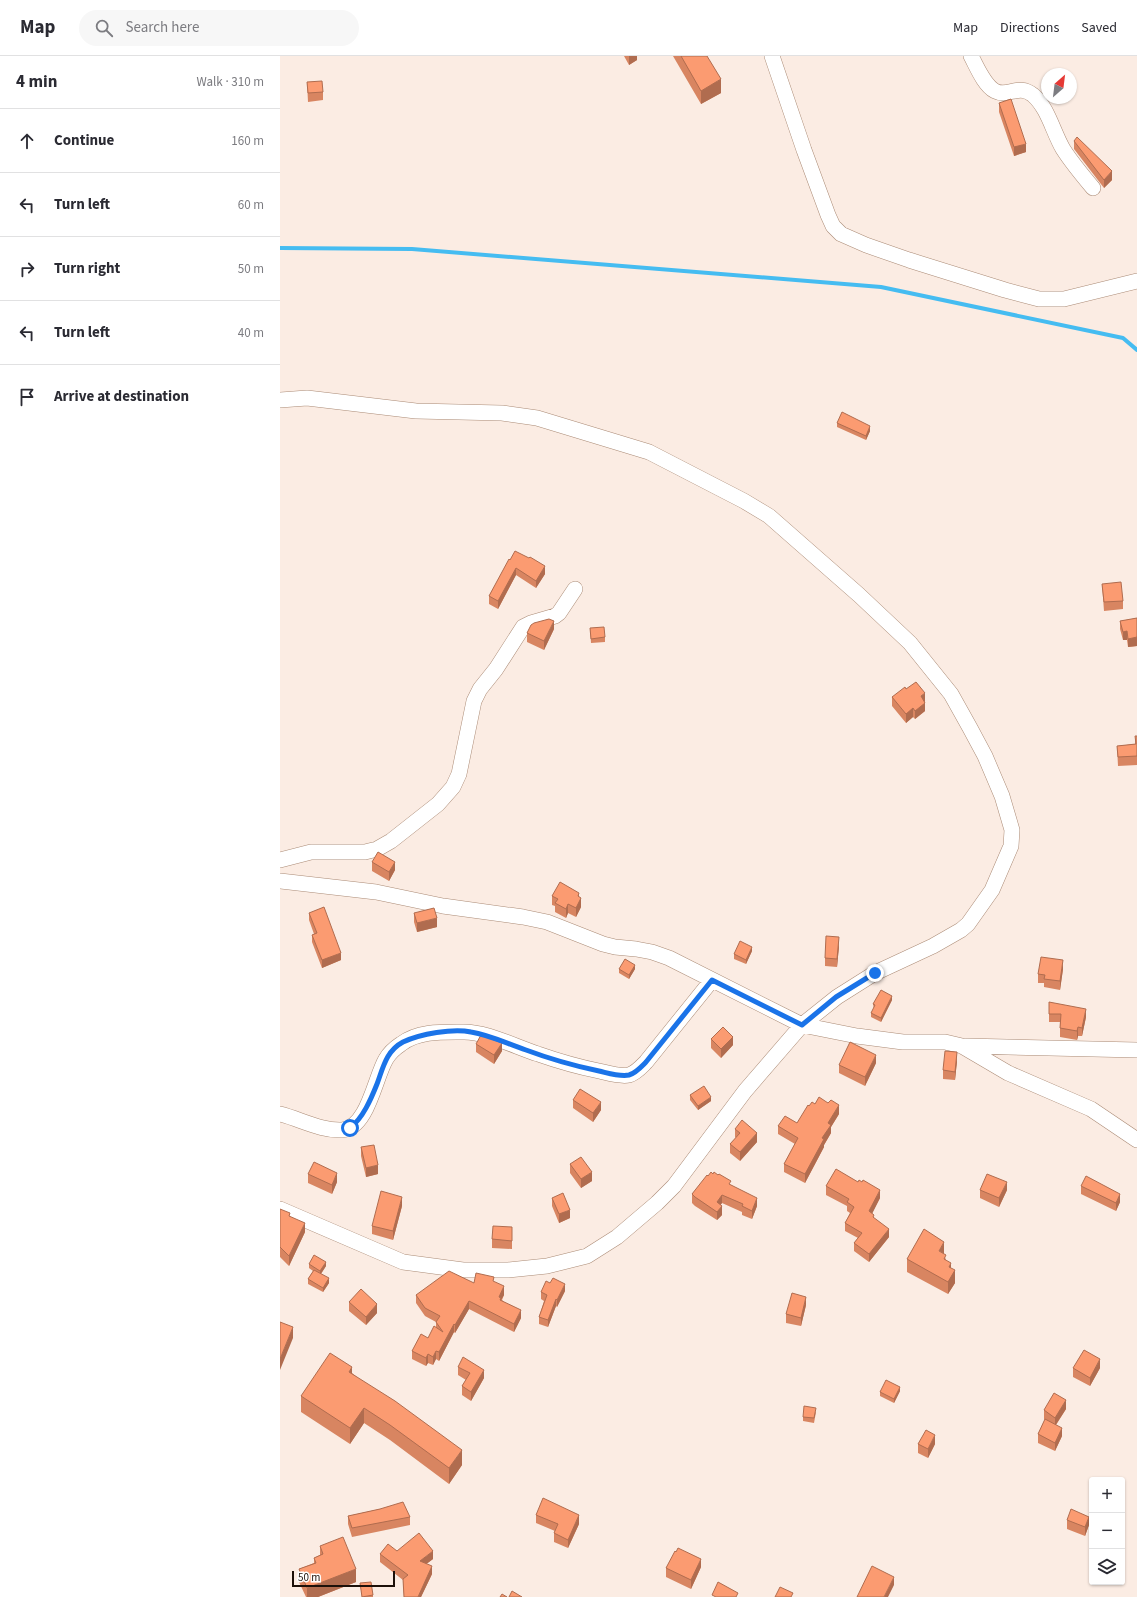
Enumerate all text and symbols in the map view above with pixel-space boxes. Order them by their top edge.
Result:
search box [79,10,359,46]
text: Map [20,14,55,41]
icon: search [93,17,115,39]
text: Search here [125,17,199,38]
text: Map [953,18,978,38]
text: Directions [1000,18,1059,38]
text: Saved [1081,18,1117,38]
north arrow [1041,68,1077,104]
text: 4 min [16,70,57,94]
text: Walk · 310 m [196,73,264,91]
icon: ahead [16,130,38,152]
text: Continue [54,130,114,151]
text: 160 m [231,132,264,150]
icon: left [16,194,38,216]
text: Turn left [54,194,110,215]
text: 60 m [238,196,264,214]
icon: right [16,258,38,280]
text: Turn right [54,258,120,279]
text: 50 m [238,260,264,278]
icon: left [16,322,38,344]
text: Turn left [54,322,110,343]
text: 40 m [238,324,264,342]
icon: arrive [16,386,38,408]
text: Arrive at destination [54,386,189,407]
route end [866,964,884,982]
route start [341,1119,359,1137]
map controls [1089,1477,1125,1585]
button: + [1089,1477,1125,1513]
button: − [1089,1513,1125,1549]
button: layers [1089,1549,1125,1585]
scale bar [292,1569,395,1588]
text: 50 m [298,1570,320,1585]

